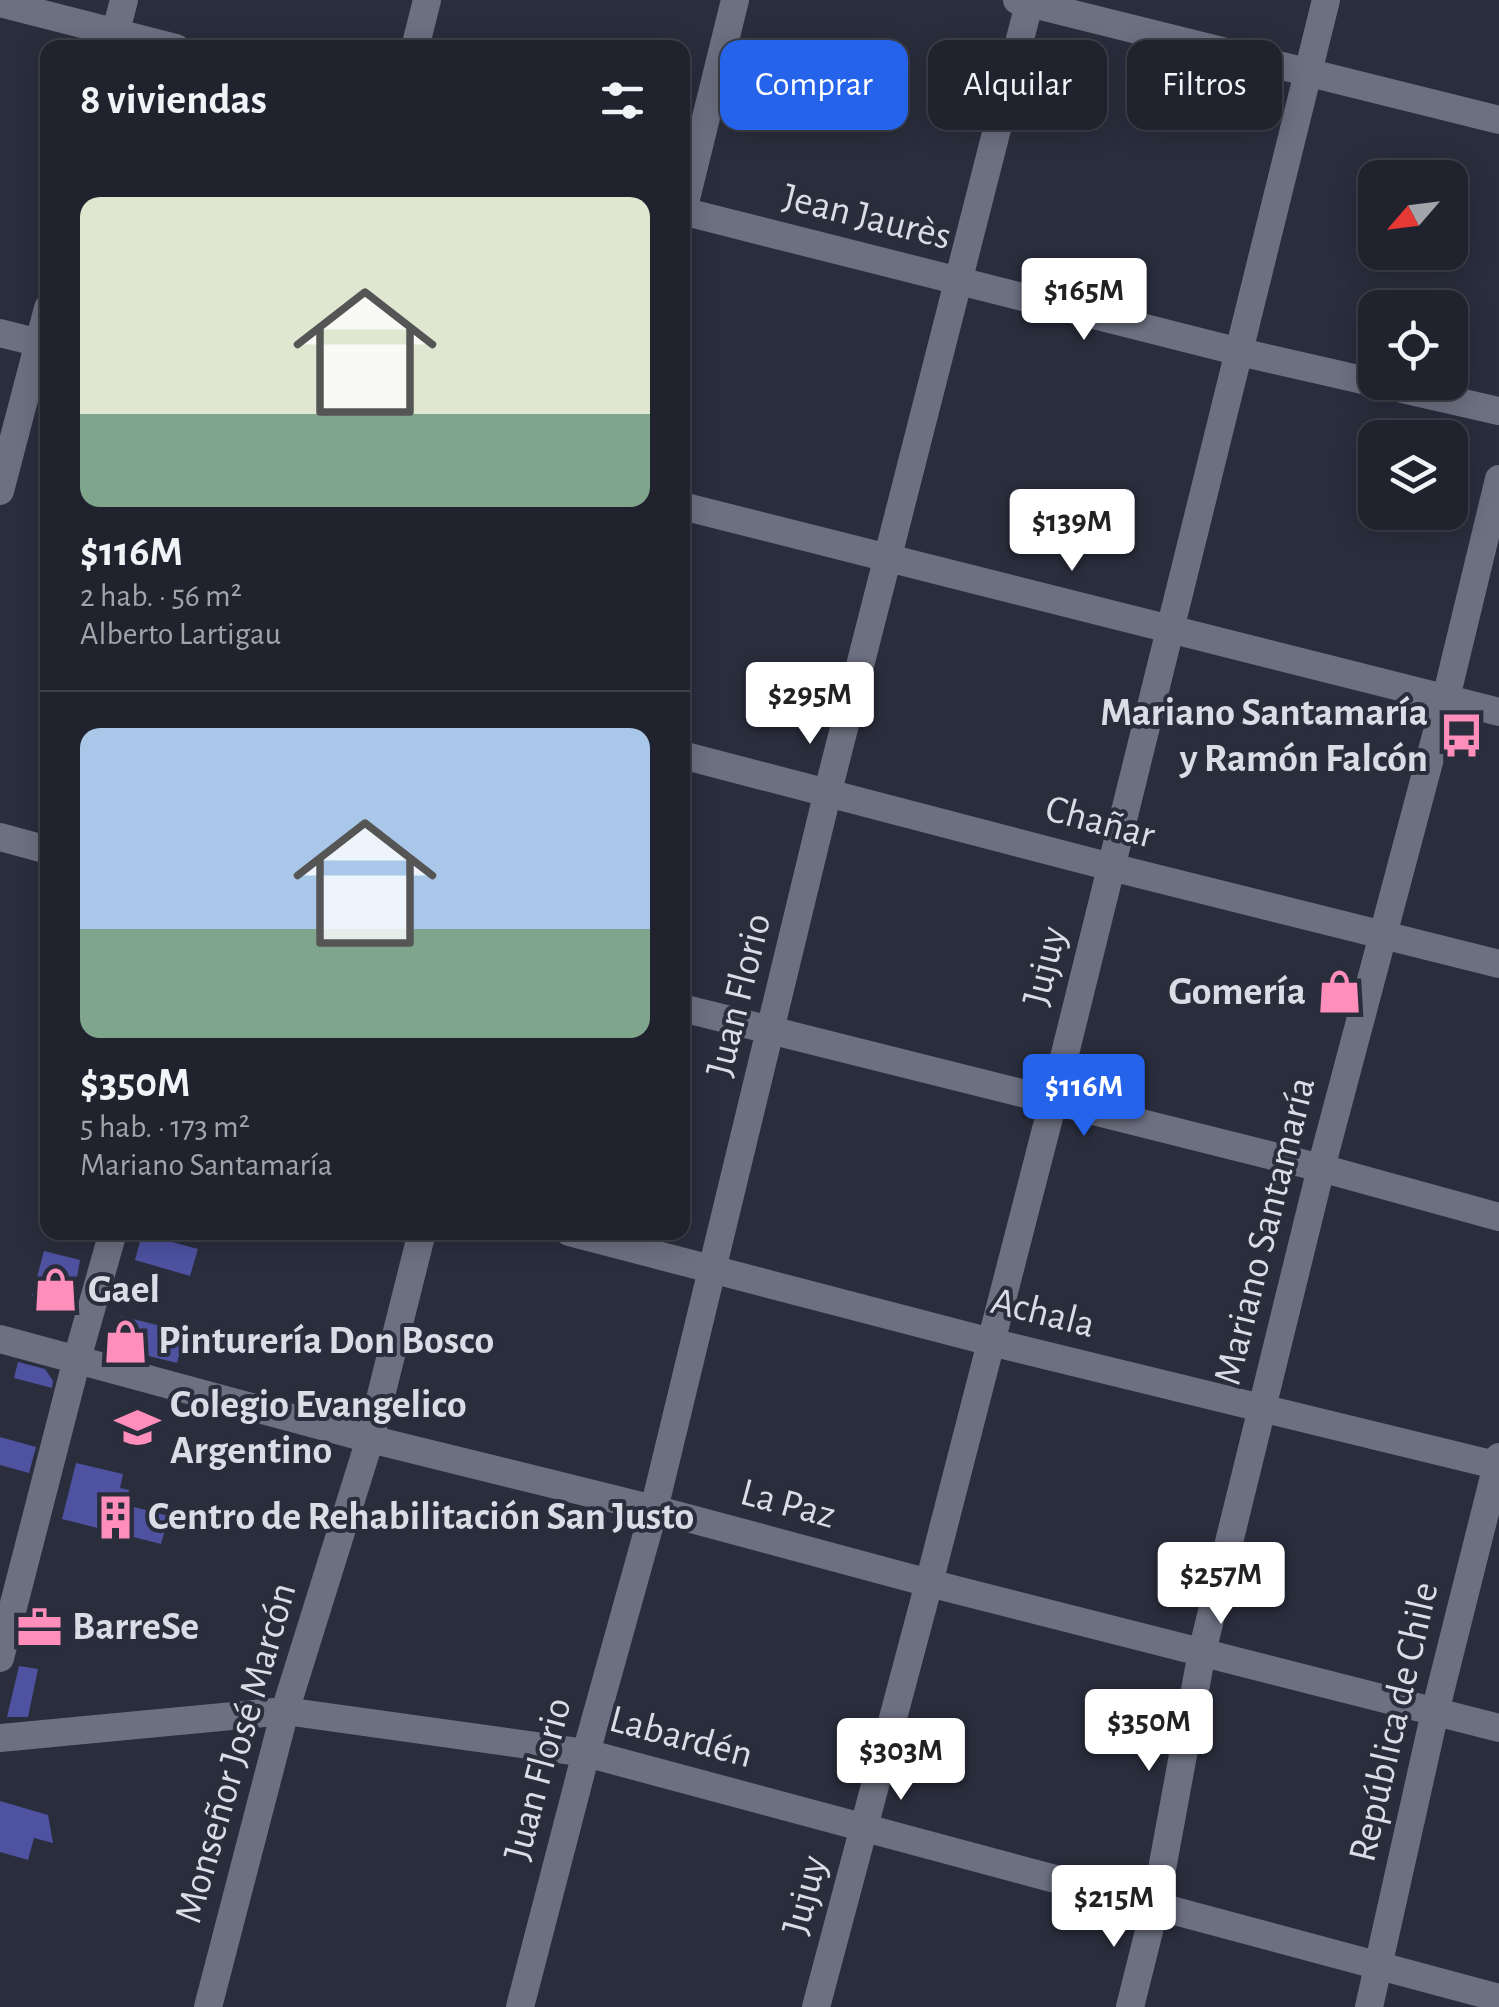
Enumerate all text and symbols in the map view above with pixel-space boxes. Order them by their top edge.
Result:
chip: Comprar [720,40,908,130]
chip: Alquilar [928,40,1107,130]
chip: Filtros [1127,40,1282,130]
icon: filters [595,73,650,128]
text: 8 viviendas [80,79,267,121]
north arrow [1358,160,1468,270]
map controls [1358,160,1468,530]
street label: Jean Jaurès [779,177,955,257]
pin: $165M [1014,258,1154,343]
icon: home [275,262,455,442]
text: $165M [1044,274,1124,306]
button: locate [1358,290,1468,400]
button: layers [1358,420,1468,530]
pin: $139M [1002,489,1142,574]
text: $139M [1032,505,1112,537]
text: $116M [80,531,183,573]
text: 2 hab. · 56 m² [80,580,242,612]
text: Alberto Lartigau [80,618,281,650]
pin: $295M [740,662,880,747]
text: $295M [768,678,852,710]
place label: Mariano Santamaría y Ramón Falcón [1100,693,1428,779]
bus stop icon: Mariano Santamaría y Ramón Falcón [1437,712,1485,760]
street label: Chañar [1041,788,1159,856]
icon: home [275,793,455,973]
street label: Juan Florio [699,909,779,1081]
street label: Jujuy [1016,922,1074,1010]
shop icon: Gomería [1315,968,1363,1016]
place label: Gomería [1168,972,1306,1012]
pin: $116M [1014,1054,1154,1139]
text: $350M [80,1062,191,1104]
text: $116M [1045,1070,1123,1102]
street label: Mariano Santamaría [1207,1073,1323,1389]
text: 5 hab. · 173 m² [80,1111,250,1143]
text: Mariano Santamaría [80,1149,332,1181]
shop icon: Gael [31,1266,79,1314]
place label: Gael [88,1270,160,1310]
street label: Achala [987,1281,1099,1345]
shop icon: Pinturería Don Bosco [101,1317,149,1365]
place label: Pinturería Don Bosco [158,1321,494,1361]
place label: Colegio Evangelico Argentino [170,1385,467,1471]
school or university icon: Colegio Evangelico Argentino [113,1404,161,1452]
street label: La Paz [736,1472,840,1536]
building icon: Centro de Rehabilitación San Justo [91,1493,139,1541]
place label: Centro de Rehabilitación San Justo [148,1497,694,1537]
pin: $257M [1151,1542,1291,1627]
text: $257M [1180,1558,1262,1590]
street label: Monseñor José Marcón [168,1578,304,1928]
street label: República de Chile [1342,1578,1446,1866]
office icon: BarreSe [15,1603,63,1651]
place label: BarreSe [72,1607,199,1647]
pin: $350M [1079,1689,1219,1774]
street label: Juan Florio [497,1693,579,1865]
street label: Labardén [605,1699,757,1775]
text: $350M [1107,1705,1191,1737]
pin: $303M [831,1718,971,1803]
text: $303M [859,1734,943,1766]
street label: Jujuy [775,1851,835,1939]
pin: $215M [1044,1865,1184,1950]
text: $215M [1074,1881,1154,1913]

